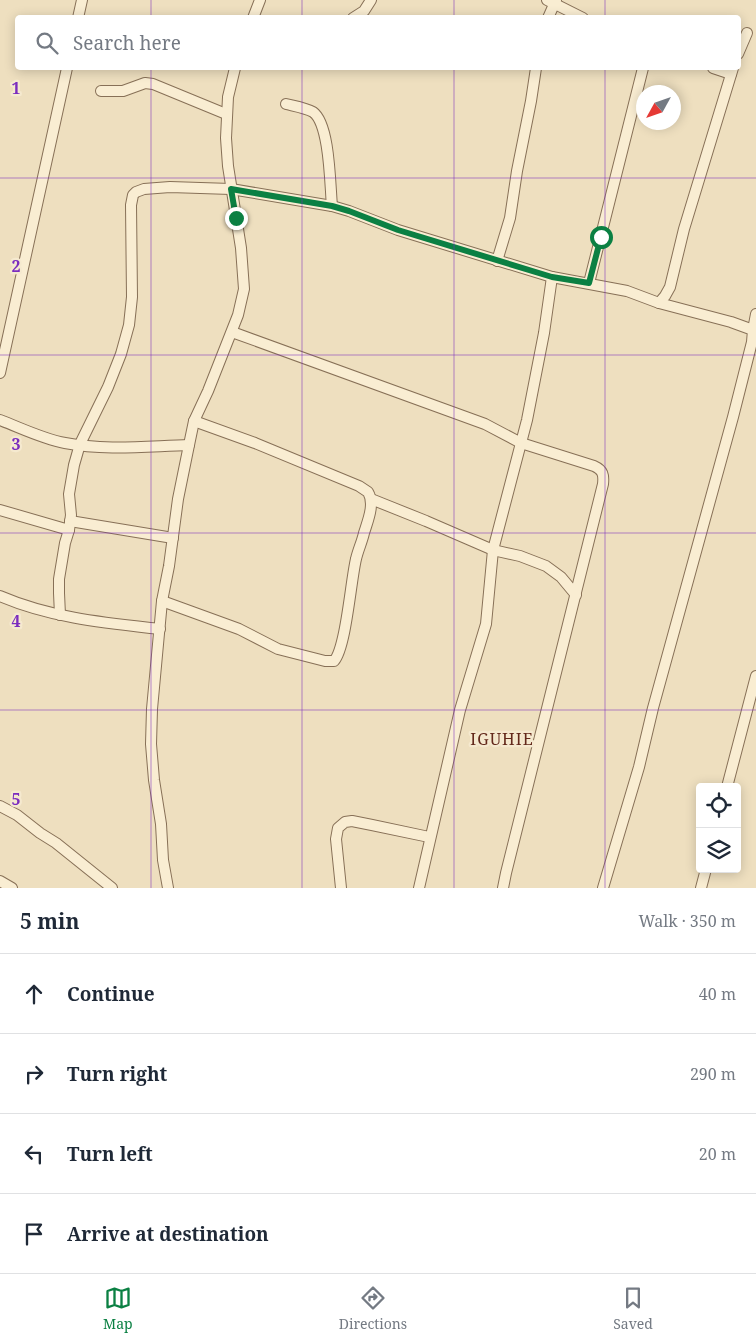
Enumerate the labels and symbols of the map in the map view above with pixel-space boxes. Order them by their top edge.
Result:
text: 1 [11,77,21,99]
north arrow [636,85,681,130]
route end [225,207,248,230]
route start [590,226,613,249]
text: 2 [11,255,21,277]
text: 3 [11,433,21,455]
text: 4 [11,610,21,632]
district label: IGUHIE [470,728,534,750]
text: 5 [11,788,21,810]

